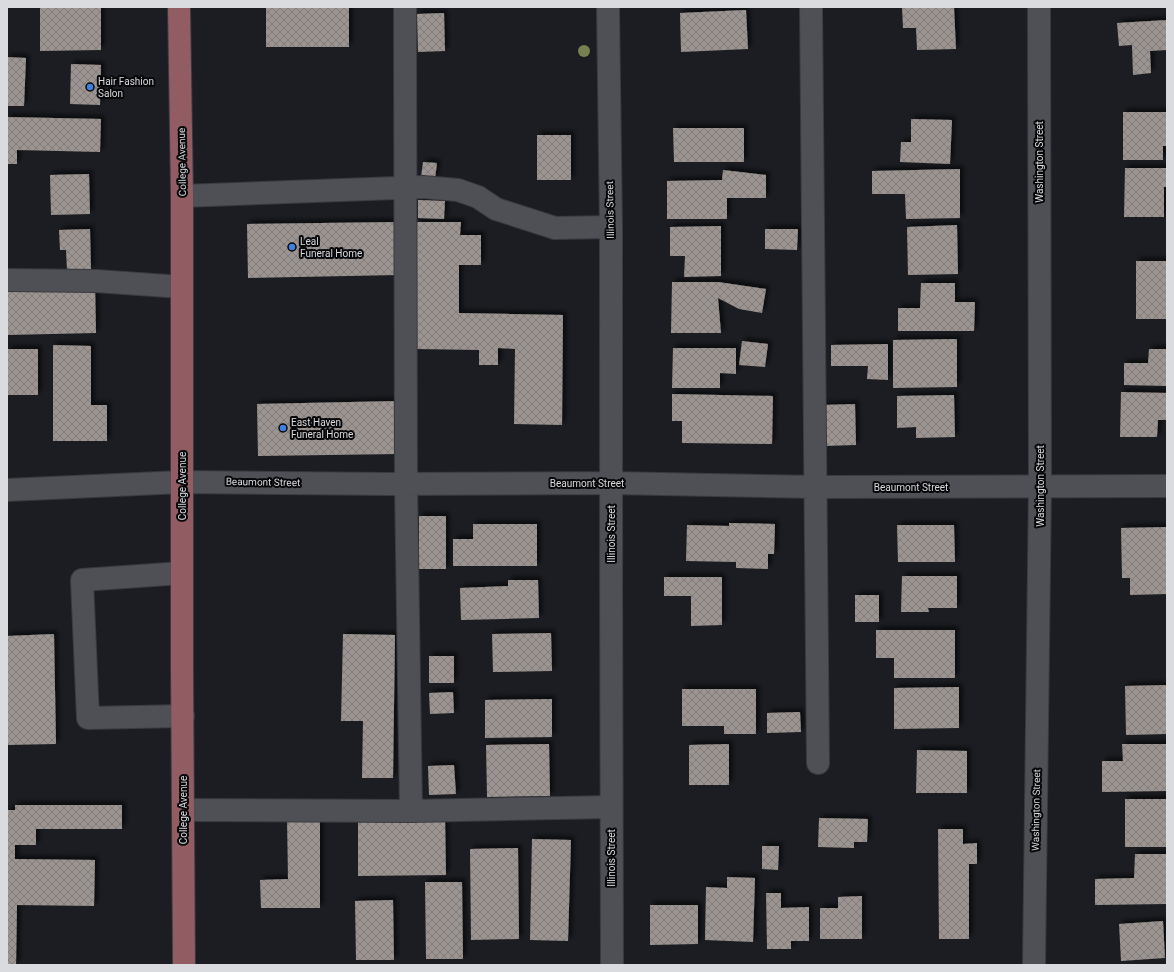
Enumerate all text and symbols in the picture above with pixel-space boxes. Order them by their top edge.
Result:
place label: Hair Fashion Salon [98,76,154,99]
marker: Hair Fashion Salon [85,82,95,92]
street label: Washington Street [1034,121,1045,203]
street label: College Avenue [176,128,188,196]
street label: Illinois Street [604,181,616,239]
place label: Leal Funeral Home [300,236,362,259]
marker: Leal Funeral Home [287,242,297,252]
place label: East Haven Funeral Home [291,417,353,440]
marker: East Haven Funeral Home [278,423,288,433]
street label: Washington Street [1035,445,1046,527]
street label: College Avenue [177,452,188,520]
street label: Beaumont Street [226,476,300,488]
street label: Beaumont Street [550,478,624,489]
street label: Beaumont Street [874,482,948,493]
street label: Illinois Street [606,505,617,563]
street label: Washington Street [1030,769,1042,851]
street label: College Avenue [178,776,189,844]
street label: Illinois Street [606,829,617,887]

